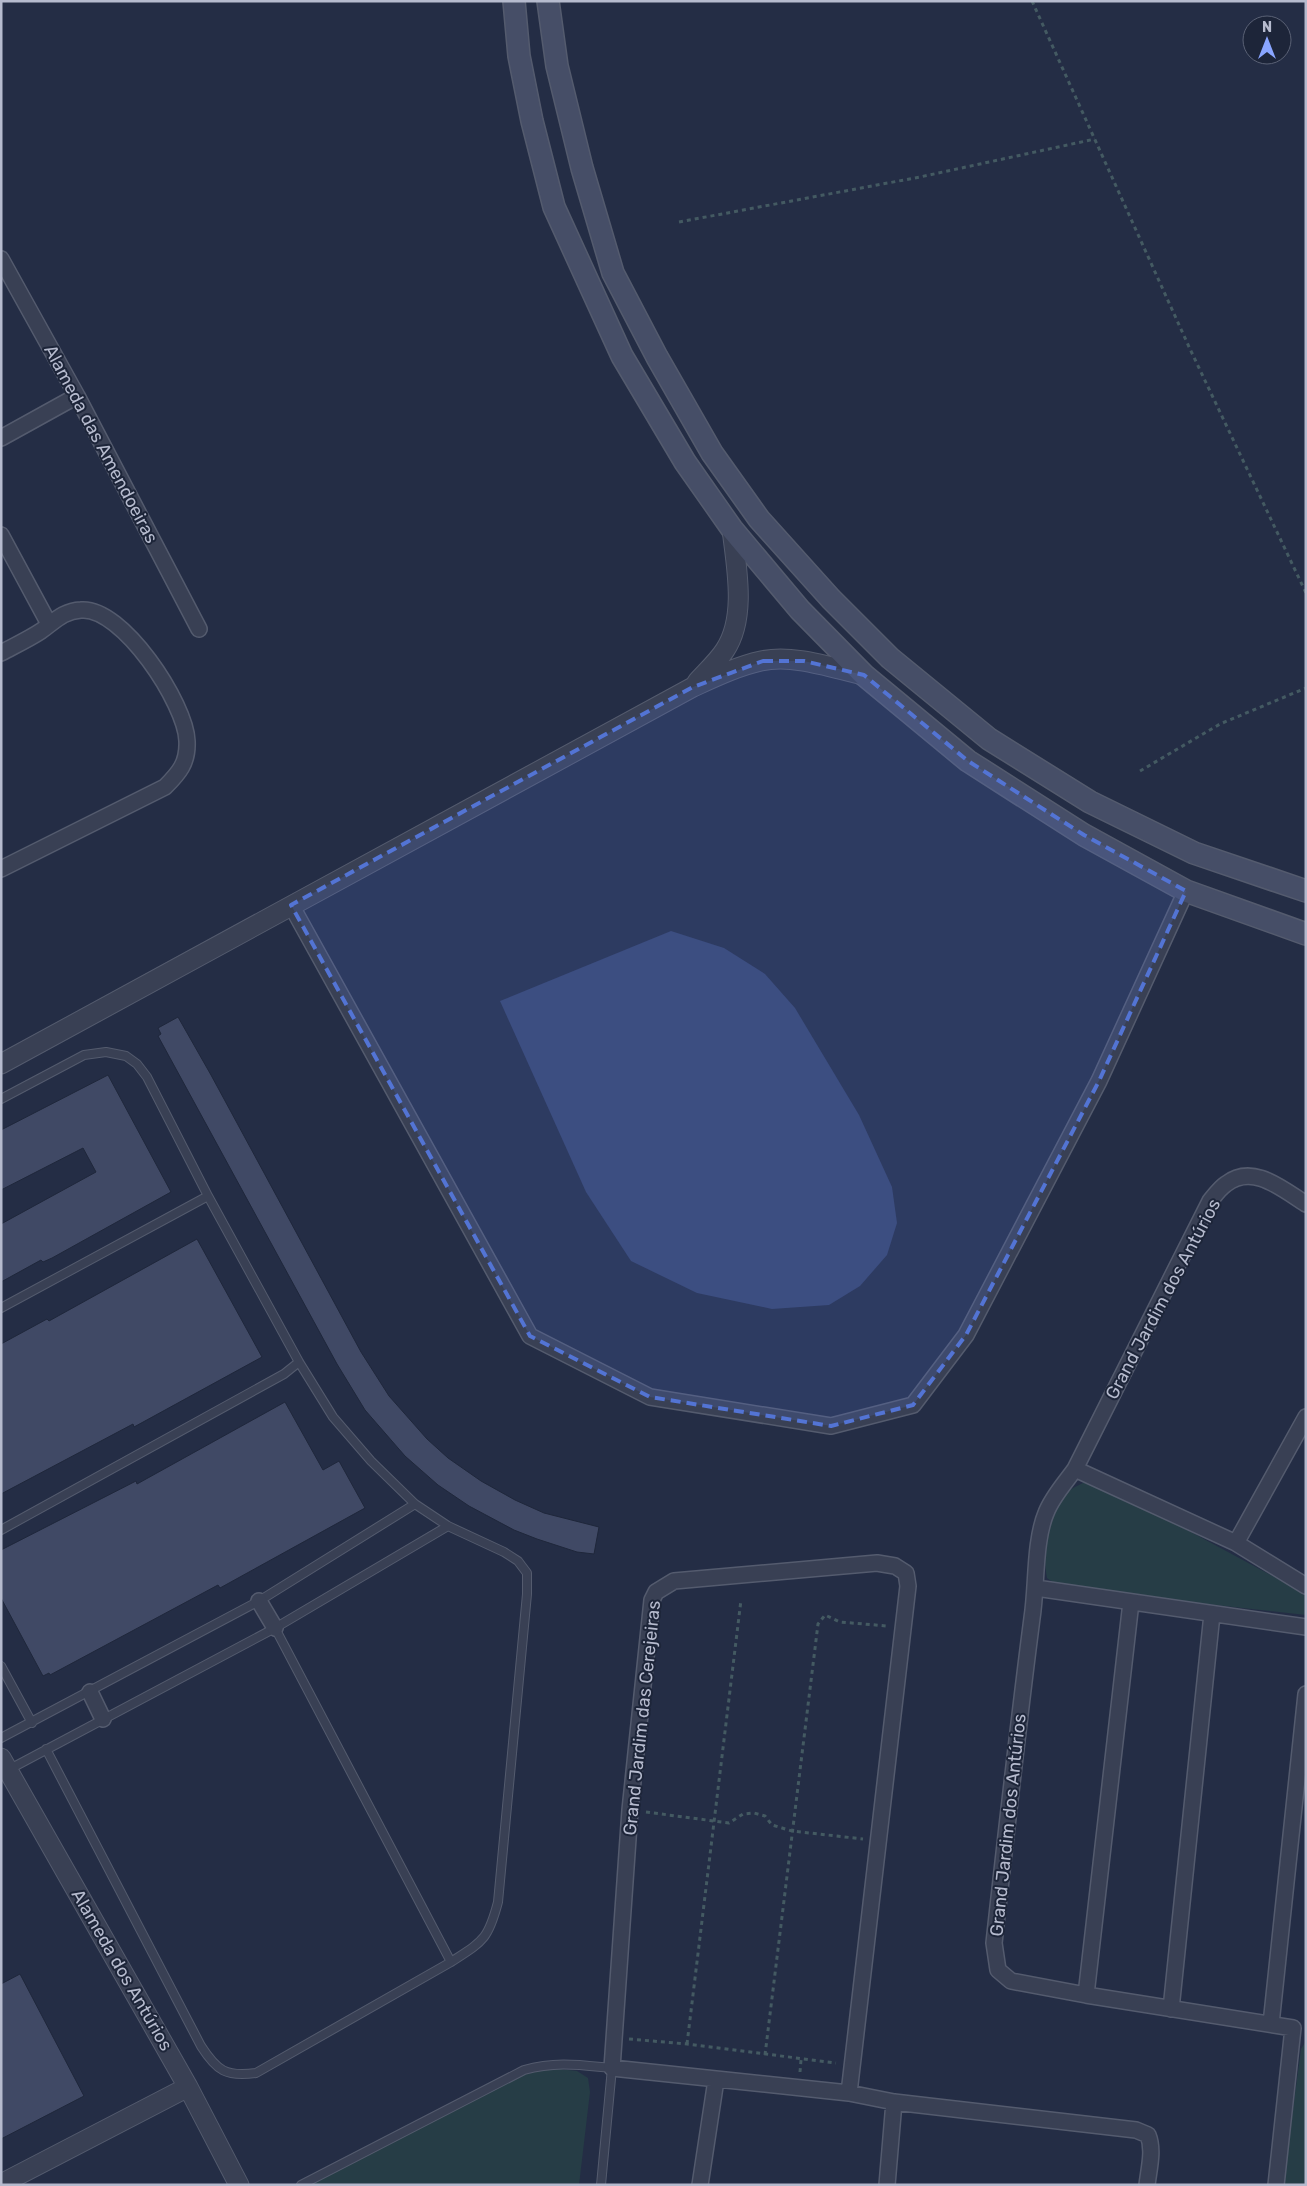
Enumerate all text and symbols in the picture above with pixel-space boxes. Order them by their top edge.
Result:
north arrow [1242,15,1292,65]
text: N [1262,19,1272,36]
street label: Alameda das Amendoeiras [39,341,163,547]
street label: Grand Jardim dos Antúrios [1101,1195,1225,1403]
street label: Grand Jardim das Cerejeiras [619,1599,665,1837]
street label: Grand Jardim dos Antúrios [985,1713,1031,1937]
street label: Alameda dos Antúrios [67,1885,177,2055]

